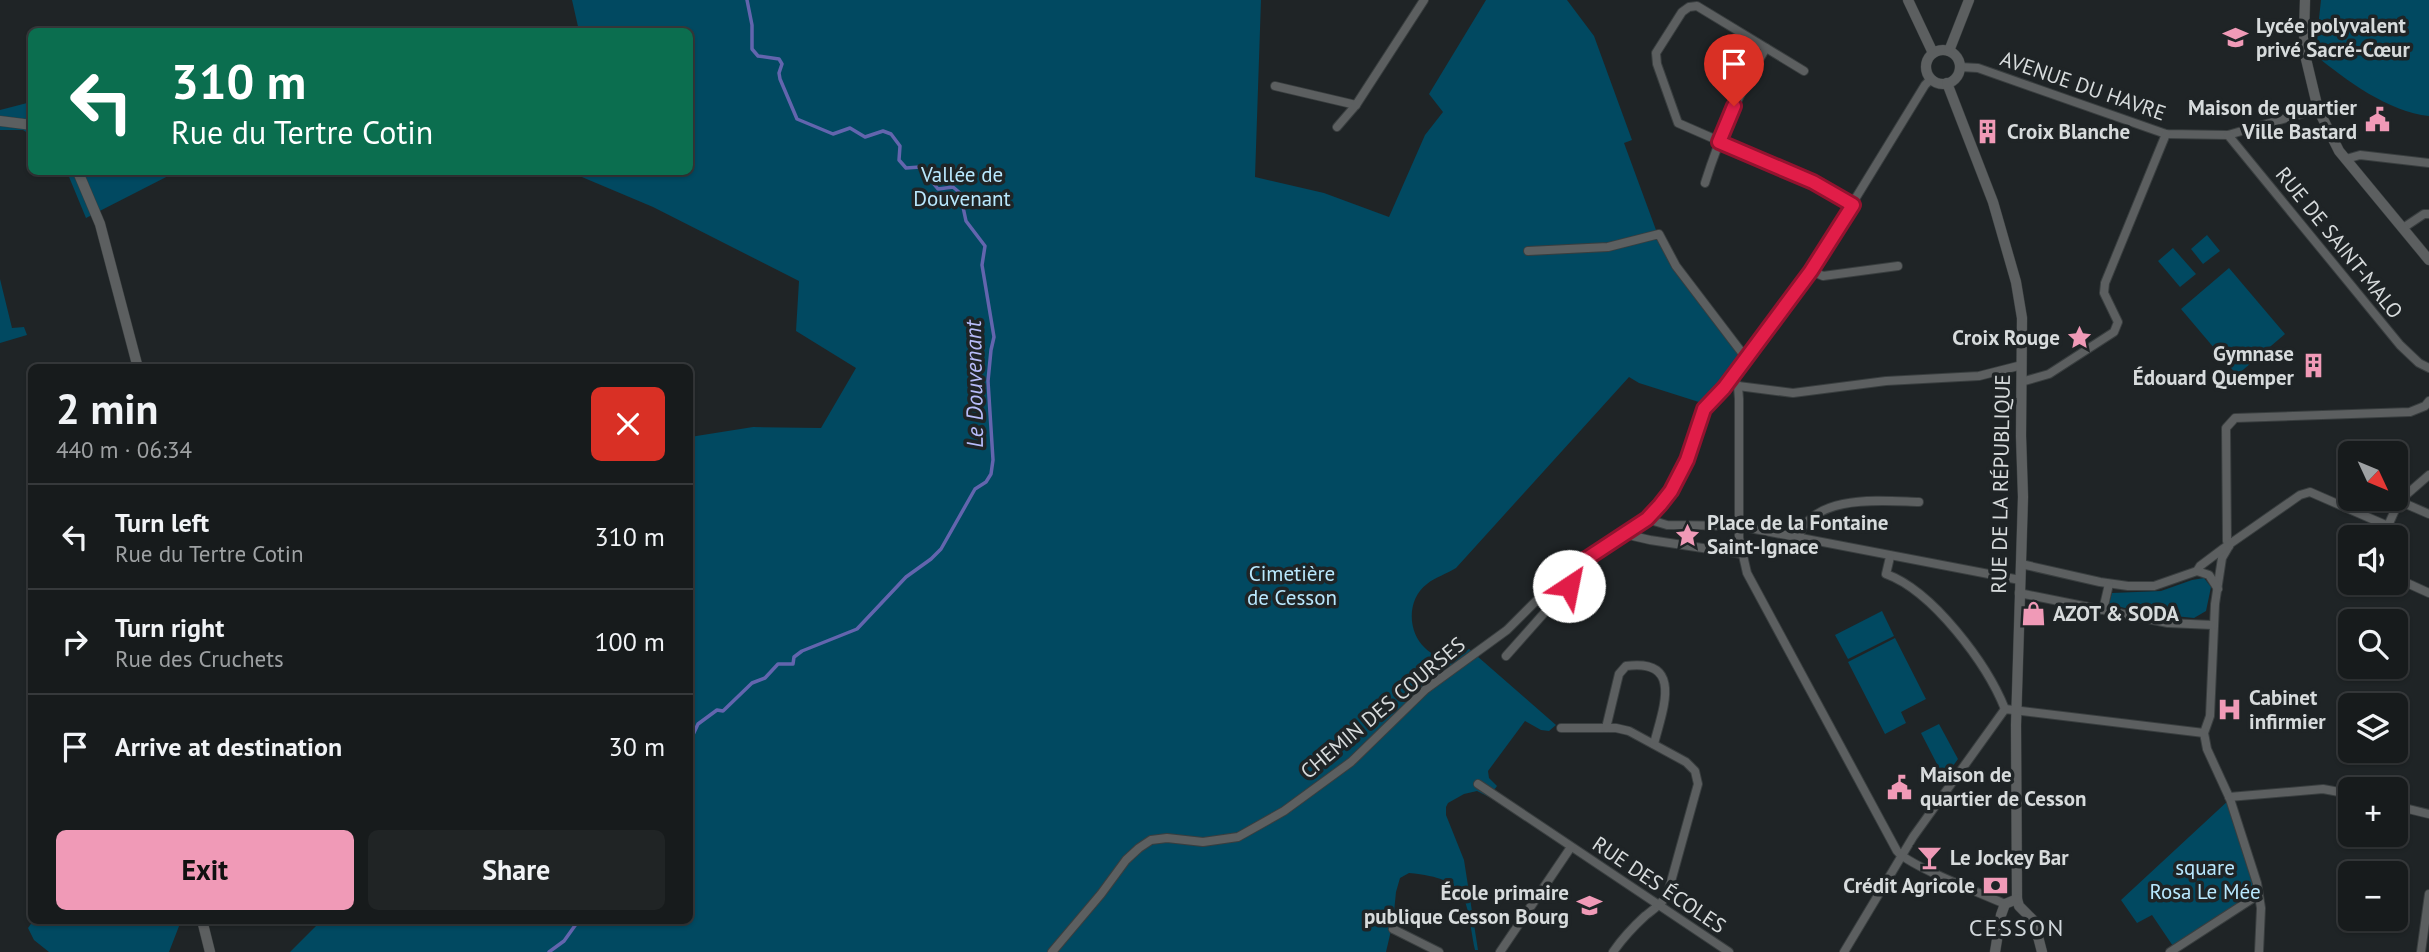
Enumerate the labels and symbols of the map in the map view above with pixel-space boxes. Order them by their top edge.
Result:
place label: Lycée polyvalent privé Sacré-Cœur [2256,12,2410,63]
school or university icon: Lycée polyvalent privé Sacré-Cœur [2222,24,2250,52]
pin [1704,34,1764,106]
street label: AVENUE DU HAVRE [1997,45,2170,127]
place label: Maison de quartier Ville Bastard [2188,94,2358,145]
public building icon: Maison de quartier Ville Bastard [2363,106,2391,134]
building icon: Croix Blanche [1973,118,2001,146]
place label: Croix Blanche [2007,118,2130,145]
park label: Vallée de Douvenant [913,161,1011,212]
street label: RUE DE SAINT-MALO [2270,161,2409,324]
water label: Le Douvenant [958,318,989,448]
place label: Croix Rouge [1952,324,2060,351]
place icon: Croix Rouge [2066,324,2094,352]
place label: Gymnase Édouard Quemper [2133,340,2295,391]
building icon: Gymnase Édouard Quemper [2300,352,2328,380]
street label: RUE DE LA RÉPUBLIQUE [1985,374,2016,594]
north arrow [2338,441,2408,511]
place label: Place de la Fontaine Saint-Ignace [1707,509,1888,560]
place icon: Place de la Fontaine Saint-Ignace [1673,521,1701,549]
position arrow [1532,549,1606,623]
park label: Cimetière de Cesson [1247,560,1337,611]
shop icon: AZOT & SODA [2019,600,2047,628]
place label: AZOT & SODA [2053,600,2179,627]
street label: CHEMIN DES COURSES [1295,631,1471,785]
place label: Cabinet infirmier [2249,684,2326,735]
hospital icon: Cabinet infirmier [2215,696,2243,724]
place label: Maison de quartier de Cesson [1920,761,2086,812]
public building icon: Maison de quartier de Cesson [1886,773,1914,801]
street label: RUE DES ÉCOLES [1587,830,1731,939]
bar icon: Le Jockey Bar [1916,844,1944,872]
place label: Le Jockey Bar [1950,844,2069,871]
park label: square Rosa Le Mée [2149,854,2261,905]
place label: Crédit Agricole [1843,872,1975,899]
bank icon: Crédit Agricole [1981,872,2009,900]
place label: École primaire publique Cesson Bourg [1364,879,1569,930]
school or university icon: École primaire publique Cesson Bourg [1575,891,1603,919]
district label: CESSON [1969,912,2065,943]

